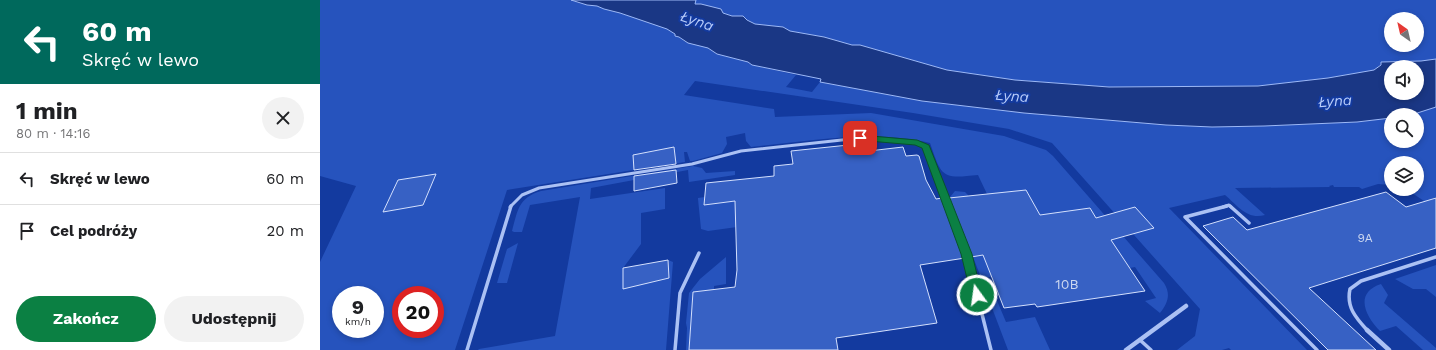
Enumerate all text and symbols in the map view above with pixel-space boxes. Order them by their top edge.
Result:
water label: Łyna [678,7,716,35]
north arrow [1384,12,1424,52]
map controls [1384,12,1424,196]
text: 60 m [82,15,152,48]
icon: left [16,16,68,68]
text: Skręć w lewo [82,49,199,70]
button: sound [1384,60,1424,100]
water label: Łyna [994,86,1030,106]
water label: Łyna [1317,91,1353,111]
text: 1 min [16,97,78,125]
button: close [262,97,304,139]
button: search [1384,108,1424,148]
pin [843,121,877,155]
text: 80 m · 14:16 [16,126,90,141]
icon: arrive [849,127,871,149]
button: layers [1384,156,1424,196]
icon: left [16,168,38,190]
text: Skręć w lewo [50,170,150,188]
text: 60 m [266,170,304,188]
icon: arrive [16,220,38,242]
text: Cel podróży [50,222,137,240]
text: 20 m [267,222,304,240]
house number: 9A [1357,231,1373,245]
position arrow [956,274,998,316]
house number: 10B [1055,276,1079,292]
speed limit sign: 20 [392,286,444,338]
text: 9 [352,295,364,319]
button: Zakończ [16,296,156,342]
button: Udostępnij [164,296,304,342]
text: km/h [345,316,371,327]

